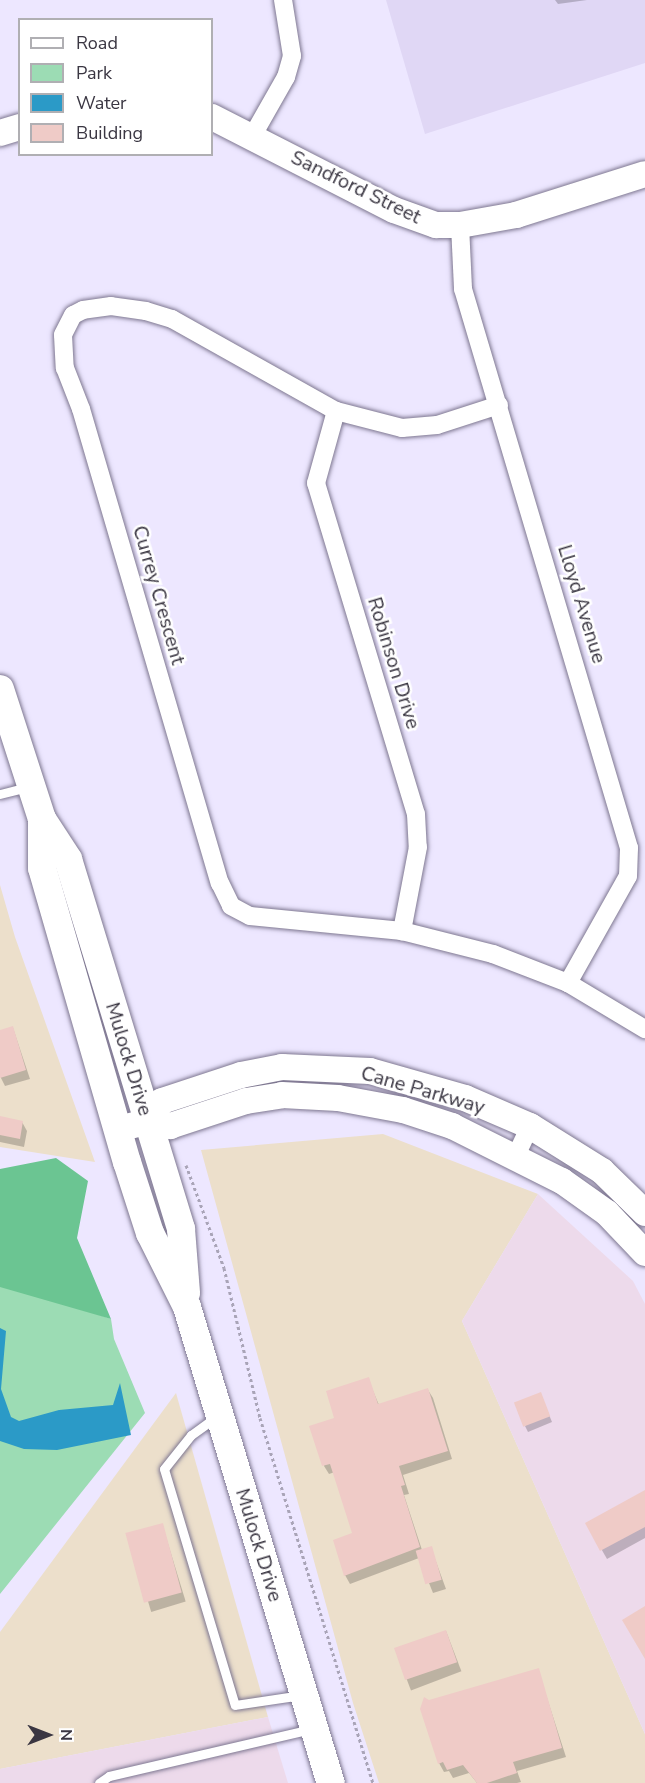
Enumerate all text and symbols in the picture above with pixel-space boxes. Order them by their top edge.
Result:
legend [18,18,213,156]
text: Road [76,31,118,55]
text: Park [76,61,112,85]
text: Water [76,91,127,115]
text: Building [76,121,143,145]
street label: Sandford Street [287,145,425,229]
street label: Currey Crescent [128,523,190,667]
street label: Lloyd Avenue [553,542,611,666]
street label: Robinson Drive [363,594,425,732]
street label: Mulock Drive [100,1000,158,1118]
street label: Cane Parkway [358,1061,488,1119]
street label: Mulock Drive [230,1486,288,1604]
north arrow [18,1705,78,1765]
text: N [55,1729,77,1741]

